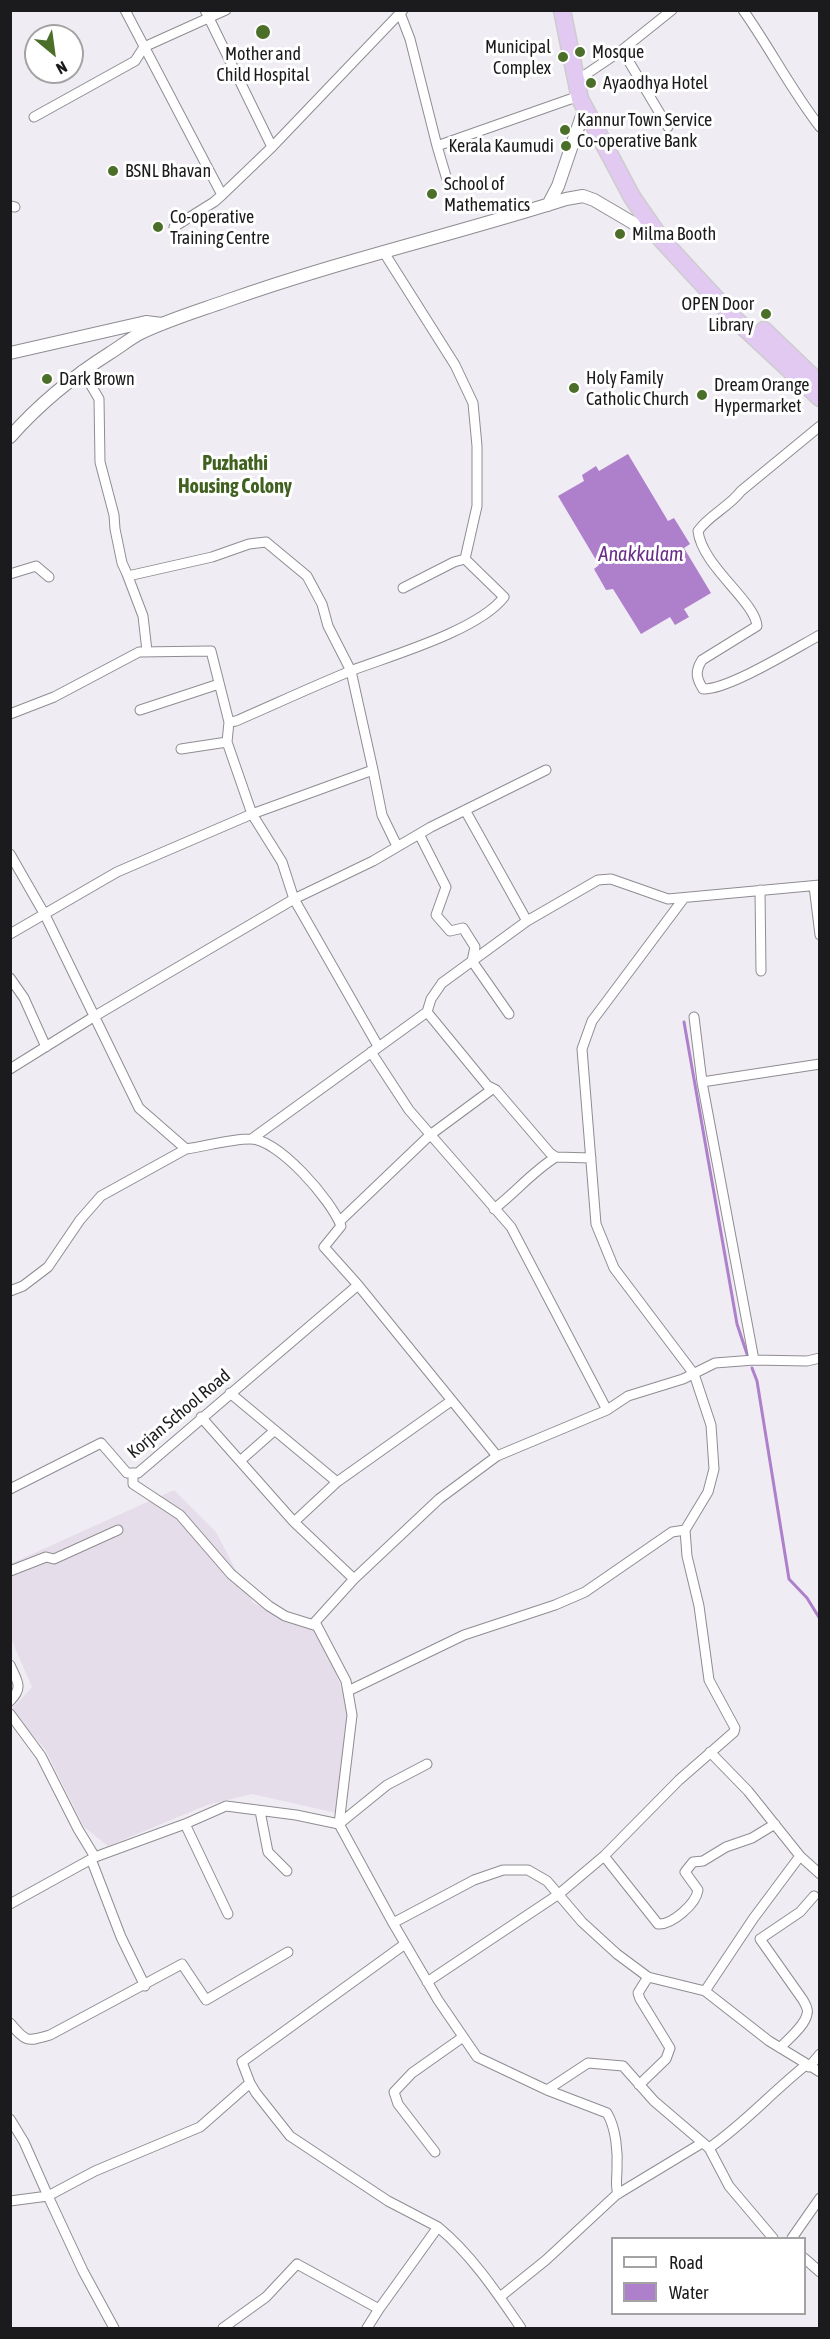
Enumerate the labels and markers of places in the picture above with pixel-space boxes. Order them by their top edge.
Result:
marker: Mother and Child Hospital [254,23,272,41]
place label: Municipal Complex [485,36,551,78]
place label: Mosque [592,41,644,63]
place label: Mother and Child Hospital [217,43,309,86]
marker: Mosque [573,45,587,59]
marker: Municipal Complex [556,50,570,64]
place label: Ayaodhya Hotel [603,72,708,94]
marker: Ayaodhya Hotel [584,76,598,90]
place label: Kannur Town Service Co-operative Bank [577,109,712,152]
marker: Kannur Town Service Co-operative Bank [558,123,572,137]
place label: Kerala Kaumudi [449,135,554,157]
marker: Kerala Kaumudi [559,139,573,153]
place label: BSNL Bhavan [125,160,211,182]
marker: BSNL Bhavan [106,164,120,178]
place label: School of Mathematics [444,173,530,216]
marker: School of Mathematics [425,187,439,201]
place label: Co-operative Training Centre [170,206,270,248]
marker: Co-operative Training Centre [151,220,165,234]
place label: Milma Booth [632,223,716,245]
marker: Milma Booth [613,227,627,241]
place label: OPEN Door Library [682,293,754,336]
marker: OPEN Door Library [759,307,773,321]
place label: Holy Family Catholic Church [586,367,689,410]
place label: Dark Brown [59,368,135,390]
marker: Dark Brown [40,372,54,386]
place label: Dream Orange Hypermarket [714,374,809,416]
marker: Holy Family Catholic Church [567,381,581,395]
marker: Dream Orange Hypermarket [695,388,709,402]

